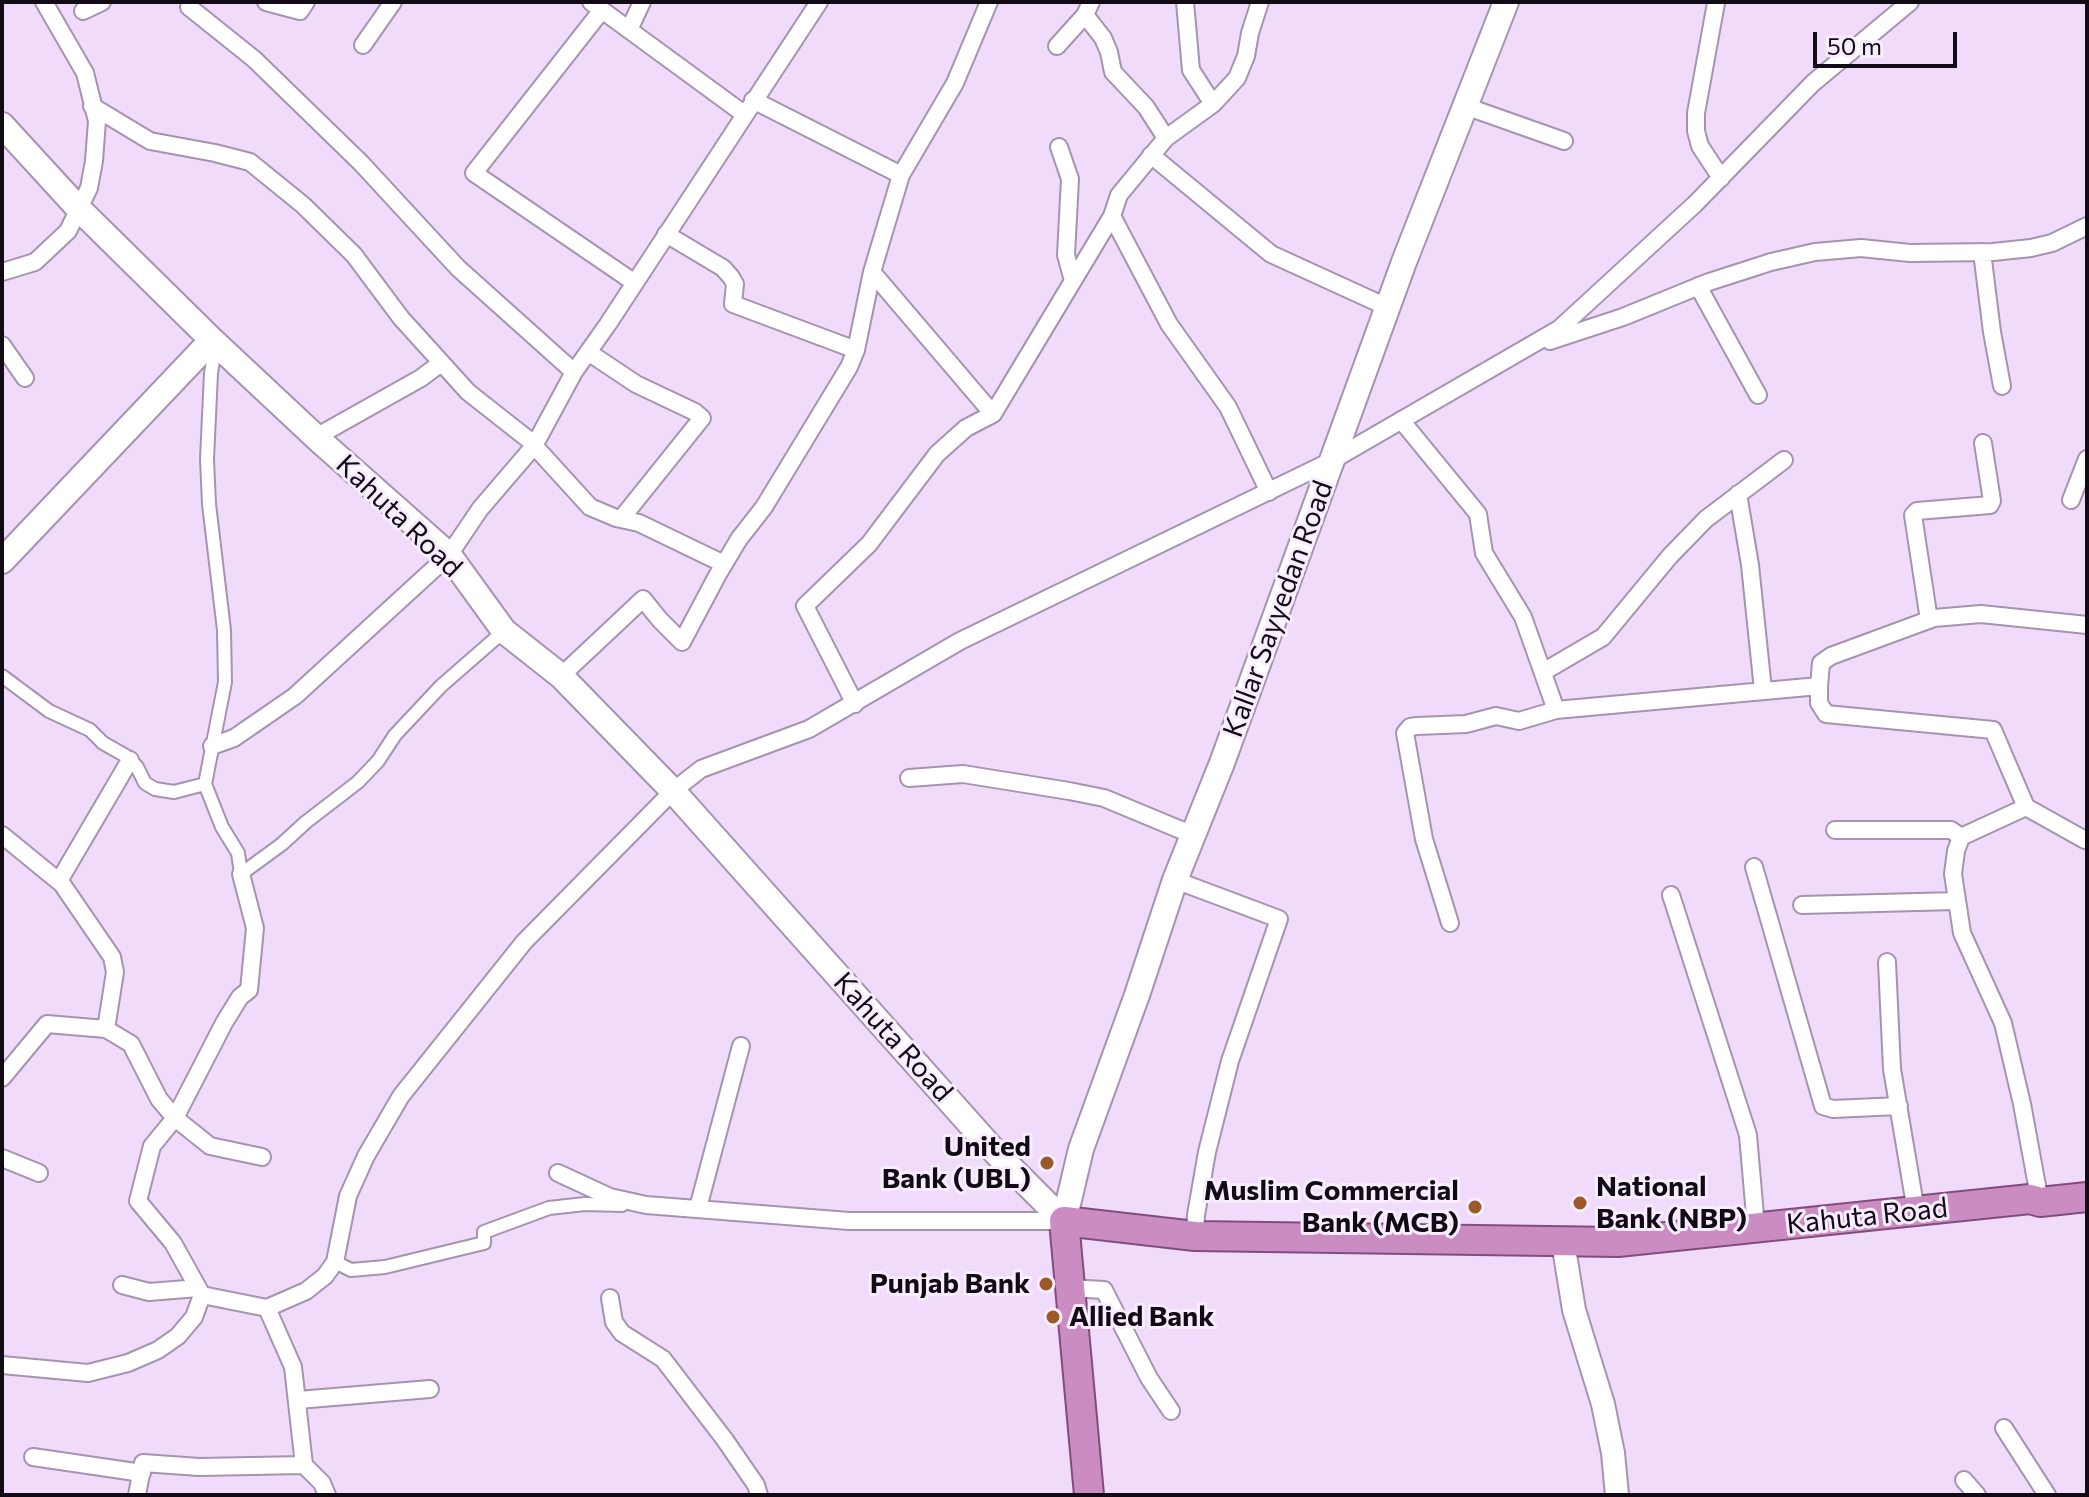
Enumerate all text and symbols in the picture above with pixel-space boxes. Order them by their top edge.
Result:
scale bar [1817,16,1961,66]
text: 50 m [1827,31,1882,60]
street label: Kahuta Road [329,448,469,584]
street label: Kallar Sayyedan Road [1216,476,1340,742]
street label: Kahuta Road [826,966,960,1108]
place label: United Bank (UBL) [882,1130,1031,1196]
marker: United Bank (UBL) [1038,1154,1056,1172]
place label: National Bank (NBP) [1596,1170,1747,1236]
place label: Muslim Commercial Bank (MCB) [1204,1174,1459,1240]
street label: Kahuta Road [1785,1191,1949,1241]
marker: National Bank (NBP) [1571,1194,1589,1212]
marker: Muslim Commercial Bank (MCB) [1466,1198,1484,1216]
place label: Punjab Bank [870,1267,1030,1301]
marker: Punjab Bank [1037,1275,1055,1293]
place label: Allied Bank [1069,1300,1214,1334]
marker: Allied Bank [1044,1308,1062,1326]

